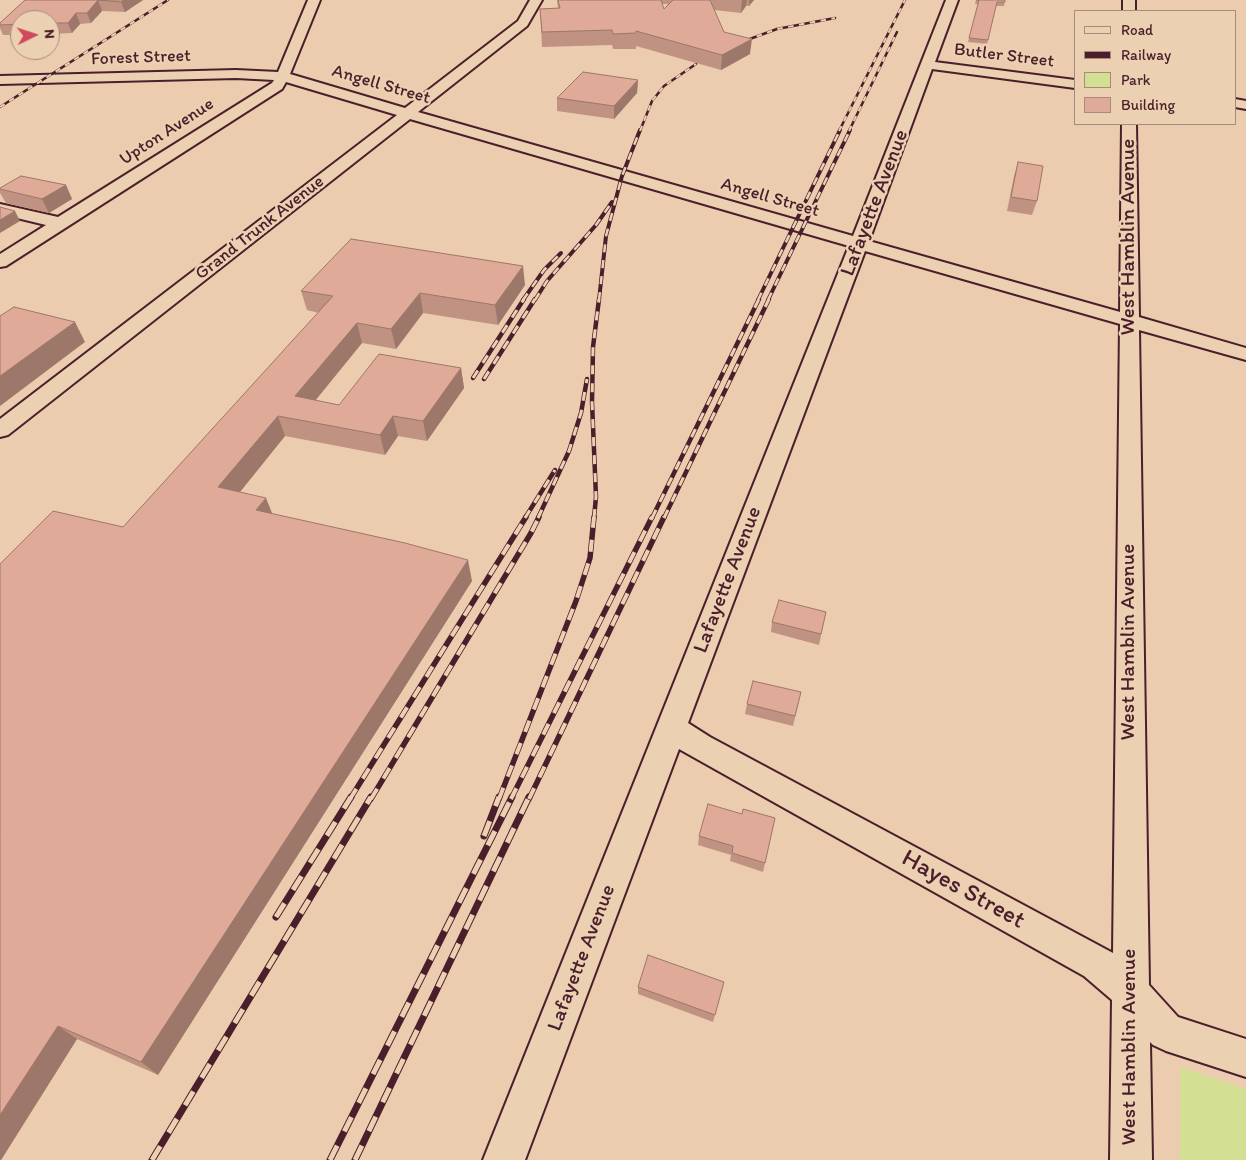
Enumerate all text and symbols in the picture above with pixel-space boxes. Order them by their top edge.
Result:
north arrow [10,10,60,60]
legend [1074,10,1236,125]
text: Road [1121,21,1153,39]
text: N [41,29,58,39]
street label: Butler Street [953,39,1055,73]
street label: Forest Street [91,45,191,71]
text: Railway [1121,46,1171,64]
street label: Angell Street [329,61,433,109]
text: Park [1121,71,1151,89]
street label: Upton Avenue [116,94,218,170]
text: Building [1121,96,1175,114]
street label: Lafayette Avenue [835,126,915,280]
street label: West Hamblin Avenue [1116,139,1142,335]
street label: Grand Trunk Avenue [191,171,329,285]
street label: Angell Street [718,174,822,222]
street label: Lafayette Avenue [688,503,768,657]
street label: West Hamblin Avenue [1116,544,1142,740]
street label: Hayes Street [896,844,1030,936]
street label: Lafayette Avenue [542,881,622,1035]
street label: West Hamblin Avenue [1117,949,1143,1145]

